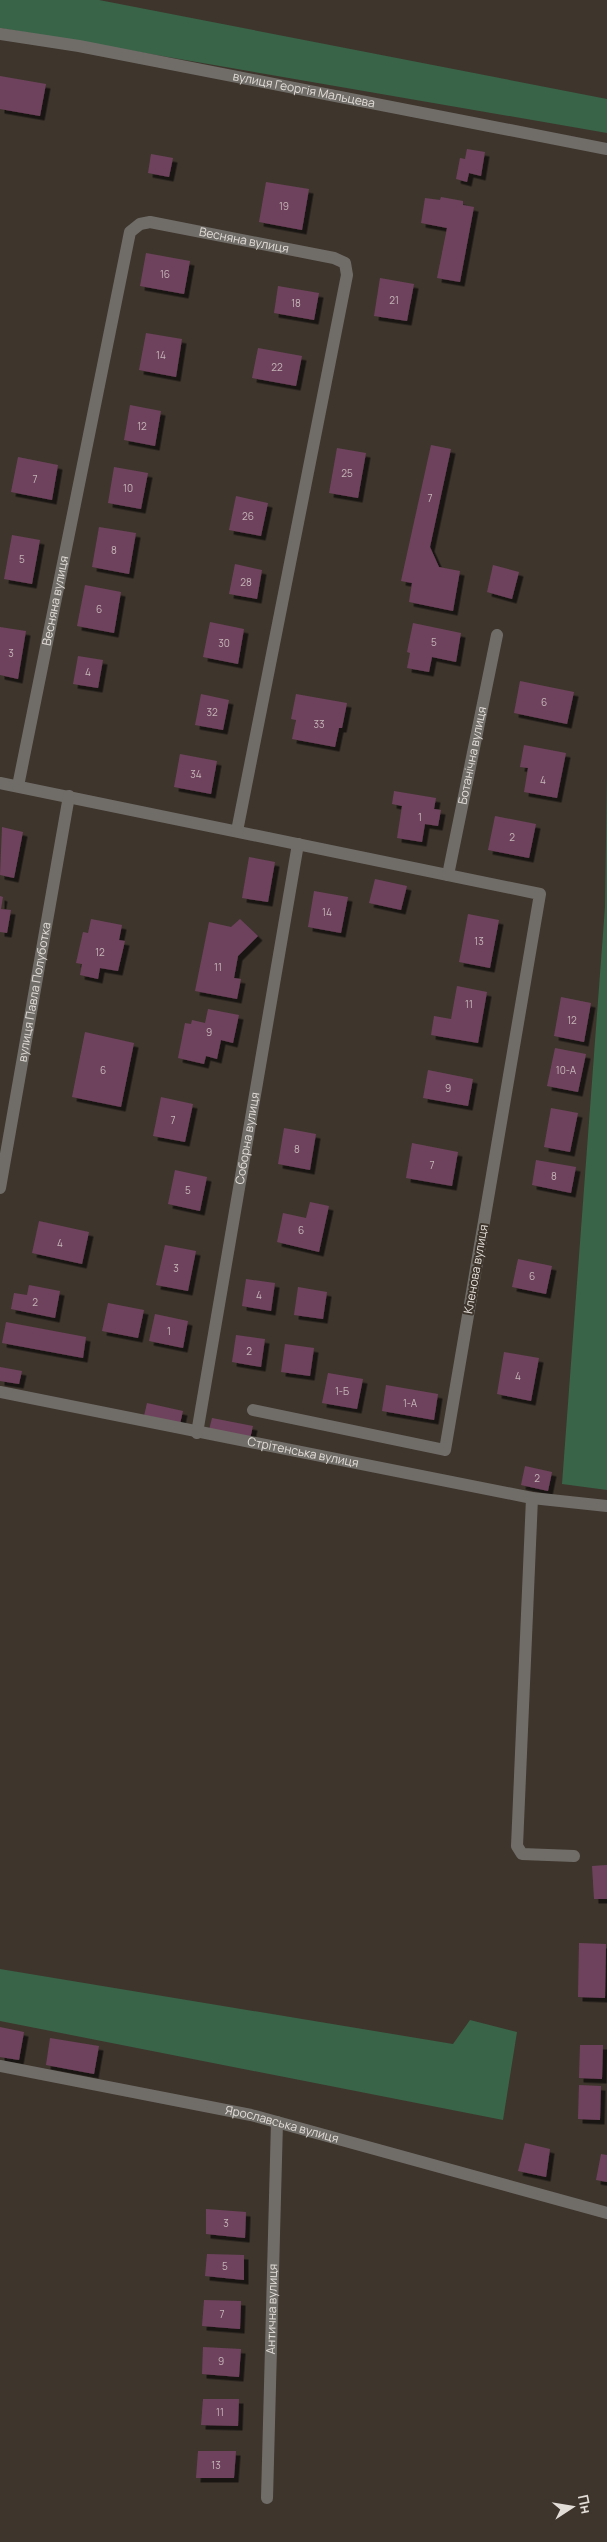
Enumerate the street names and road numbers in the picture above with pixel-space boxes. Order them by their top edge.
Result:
street label: вулиця Георгія Мальцева [231,67,376,112]
street label: Весняна вулиця [198,223,291,257]
street label: Весняна вулиця [38,554,72,647]
street label: Ботанічна вулиця [454,705,490,806]
street label: вулиця Павла Полуботка [13,921,55,1063]
street label: Соборна вулиця [231,1091,263,1186]
street label: Кленова вулиця [459,1223,492,1315]
street label: Стрітенська вулиця [246,1432,360,1471]
street label: Ярославська вулиця [224,2101,341,2147]
street label: Антична вулиця [262,2264,281,2355]

